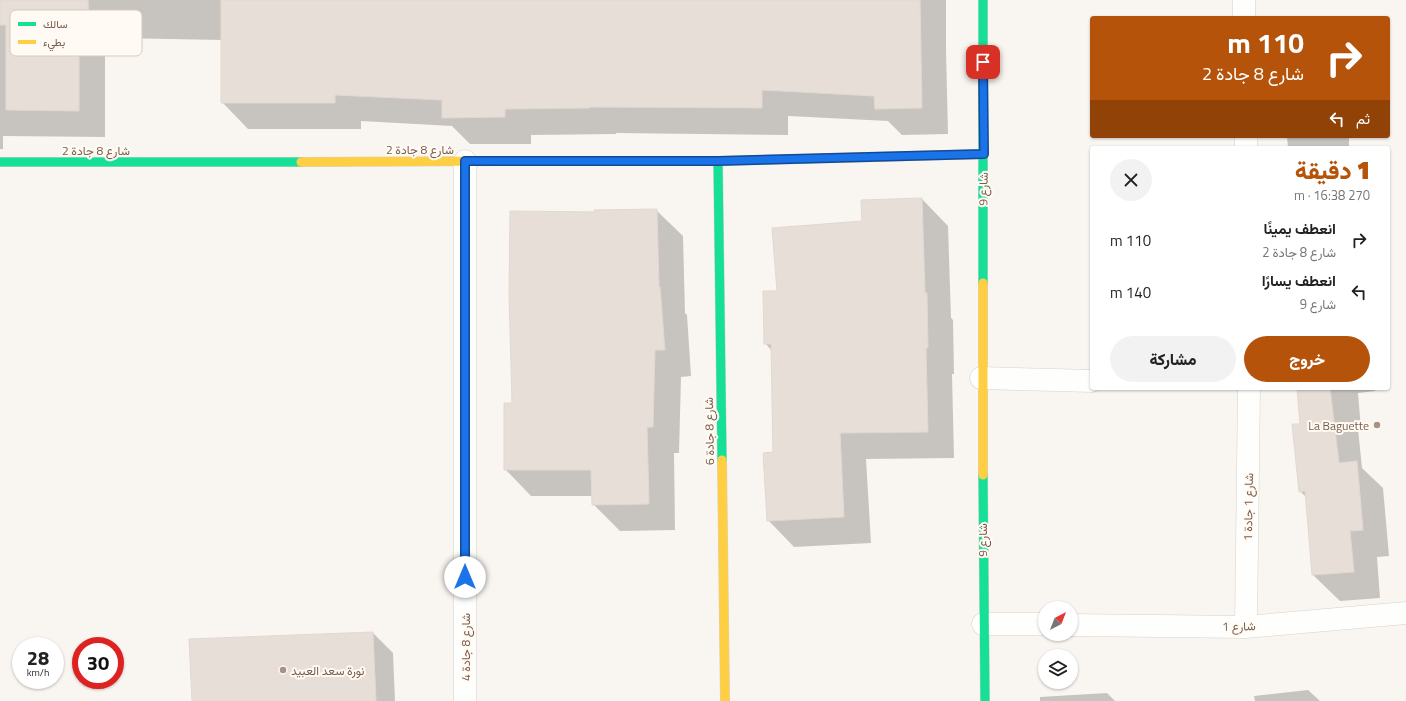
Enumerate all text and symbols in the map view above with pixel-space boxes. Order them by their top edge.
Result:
legend [10,10,142,56]
text: سالك [43,16,68,32]
text: 110 m [1227,21,1304,64]
icon: right [1318,32,1370,84]
text: بطيء [43,34,65,52]
pin [966,45,1000,79]
icon: arrive [972,51,994,73]
text: شارع 8 جادة 2 [1202,60,1304,87]
text: ثم [1356,107,1370,130]
icon: left [1326,108,1348,130]
street label: شارع 8 جادة 2 [386,140,454,159]
street label: شارع 8 جادة 2 [62,141,130,160]
text: 1 دقيقة [1295,152,1370,188]
button: close [1110,159,1152,201]
street label: شارع 9 [973,172,993,206]
text: 270 m · 16:38 [1294,185,1370,205]
text: انعطف يمينًا [1264,217,1336,240]
text: 110 m [1110,229,1151,252]
icon: right [1348,229,1370,251]
text: شارع 8 جادة 2 [1262,242,1336,262]
text: انعطف يسارًا [1262,269,1336,292]
text: 140 m [1110,281,1151,304]
icon: left [1348,281,1370,303]
text: شارع 9 [1300,294,1336,314]
button: مشاركة [1110,336,1236,382]
button: خروج [1244,336,1370,382]
street label: شارع 8 جادة 6 [699,397,719,465]
place label: La Baguette [1308,416,1369,435]
marker: La Baguette [1372,420,1382,430]
street label: شارع 1 جادة 1 [1238,473,1258,541]
street label: شارع 9 [973,523,992,557]
position arrow [444,556,486,598]
north arrow [1038,601,1078,641]
map controls [1038,601,1078,689]
street label: شارع 8 جادة 4 [456,613,475,681]
street label: شارع 1 [1222,616,1256,636]
speed limit sign: 30 [72,637,124,689]
text: 28 [27,642,49,673]
button: layers [1038,649,1078,689]
place label: نورة سعد العبيد [291,661,365,680]
text: km/h [27,665,49,680]
marker: نورة سعد العبيد [278,665,288,675]

